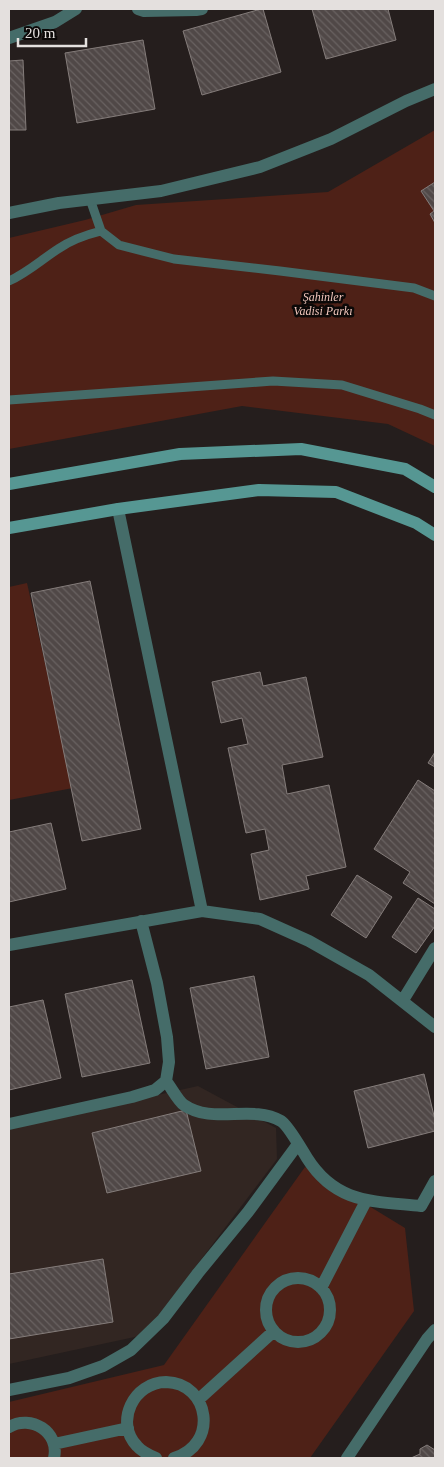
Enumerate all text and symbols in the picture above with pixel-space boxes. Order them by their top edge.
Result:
scale bar [18,15,85,47]
text: 20 m [25,25,56,41]
park label: Şahinler Vadisi Parkı [294,290,353,318]

